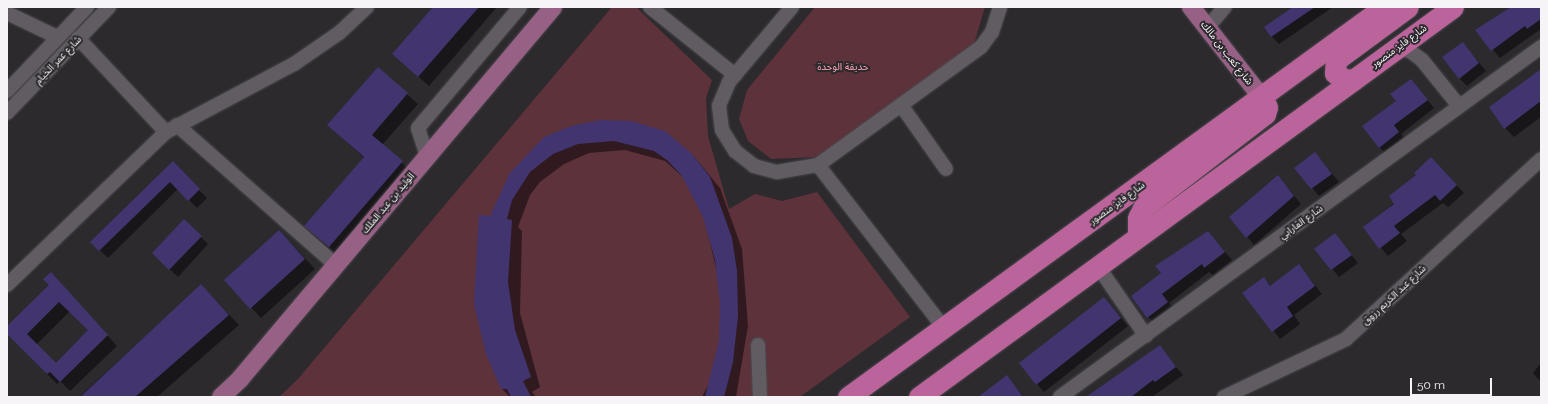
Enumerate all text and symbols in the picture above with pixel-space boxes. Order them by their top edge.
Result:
street label: شارع كعب بن مالك [1198,19,1256,87]
street label: شارع فايز منصور [1369,22,1429,70]
street label: شارع عمر الخيام [32,33,84,87]
park label: حديقة الوحدة [817,61,869,73]
street label: الوليد بن عبد الملك [359,170,417,236]
street label: شارع فايز منصور [1087,179,1147,227]
street label: شارع الفارابي [1277,202,1325,242]
street label: شارع عبد الكريم رزوق [1360,262,1428,328]
scale bar [1412,370,1494,396]
text: 50 m [1417,378,1445,392]

